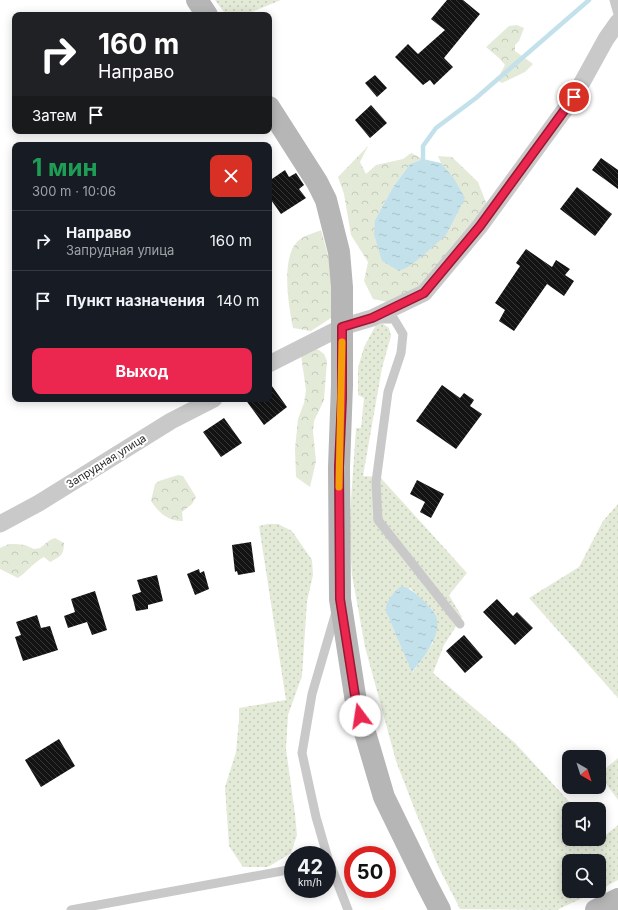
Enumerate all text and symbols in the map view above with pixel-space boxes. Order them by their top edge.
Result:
text: 160 m [98,27,179,61]
icon: right [32,28,84,80]
text: Направо [98,61,174,82]
pin [557,80,591,114]
icon: arrive [563,86,585,108]
icon: arrive [85,104,107,126]
text: Затем [32,106,77,125]
text: 1 мин [32,153,97,182]
button: close [210,155,252,197]
text: 300 m · 10:06 [32,183,116,199]
text: Направо [66,223,131,242]
icon: right [32,230,54,252]
text: 160 m [210,231,252,250]
text: Запрудная улица [66,242,174,258]
icon: arrive [32,290,54,312]
text: Пункт назначения [66,291,205,310]
text: 140 m [217,291,259,310]
button: Выход [32,348,252,394]
street label: Запрудная улица [63,431,149,491]
position arrow [339,695,381,737]
north arrow [562,750,606,794]
map controls [562,750,606,898]
button: sound [562,802,606,846]
speed limit sign: 50 [344,846,396,898]
button: search [562,854,606,898]
text: 42 [297,855,323,879]
text: km/h [298,876,322,888]

